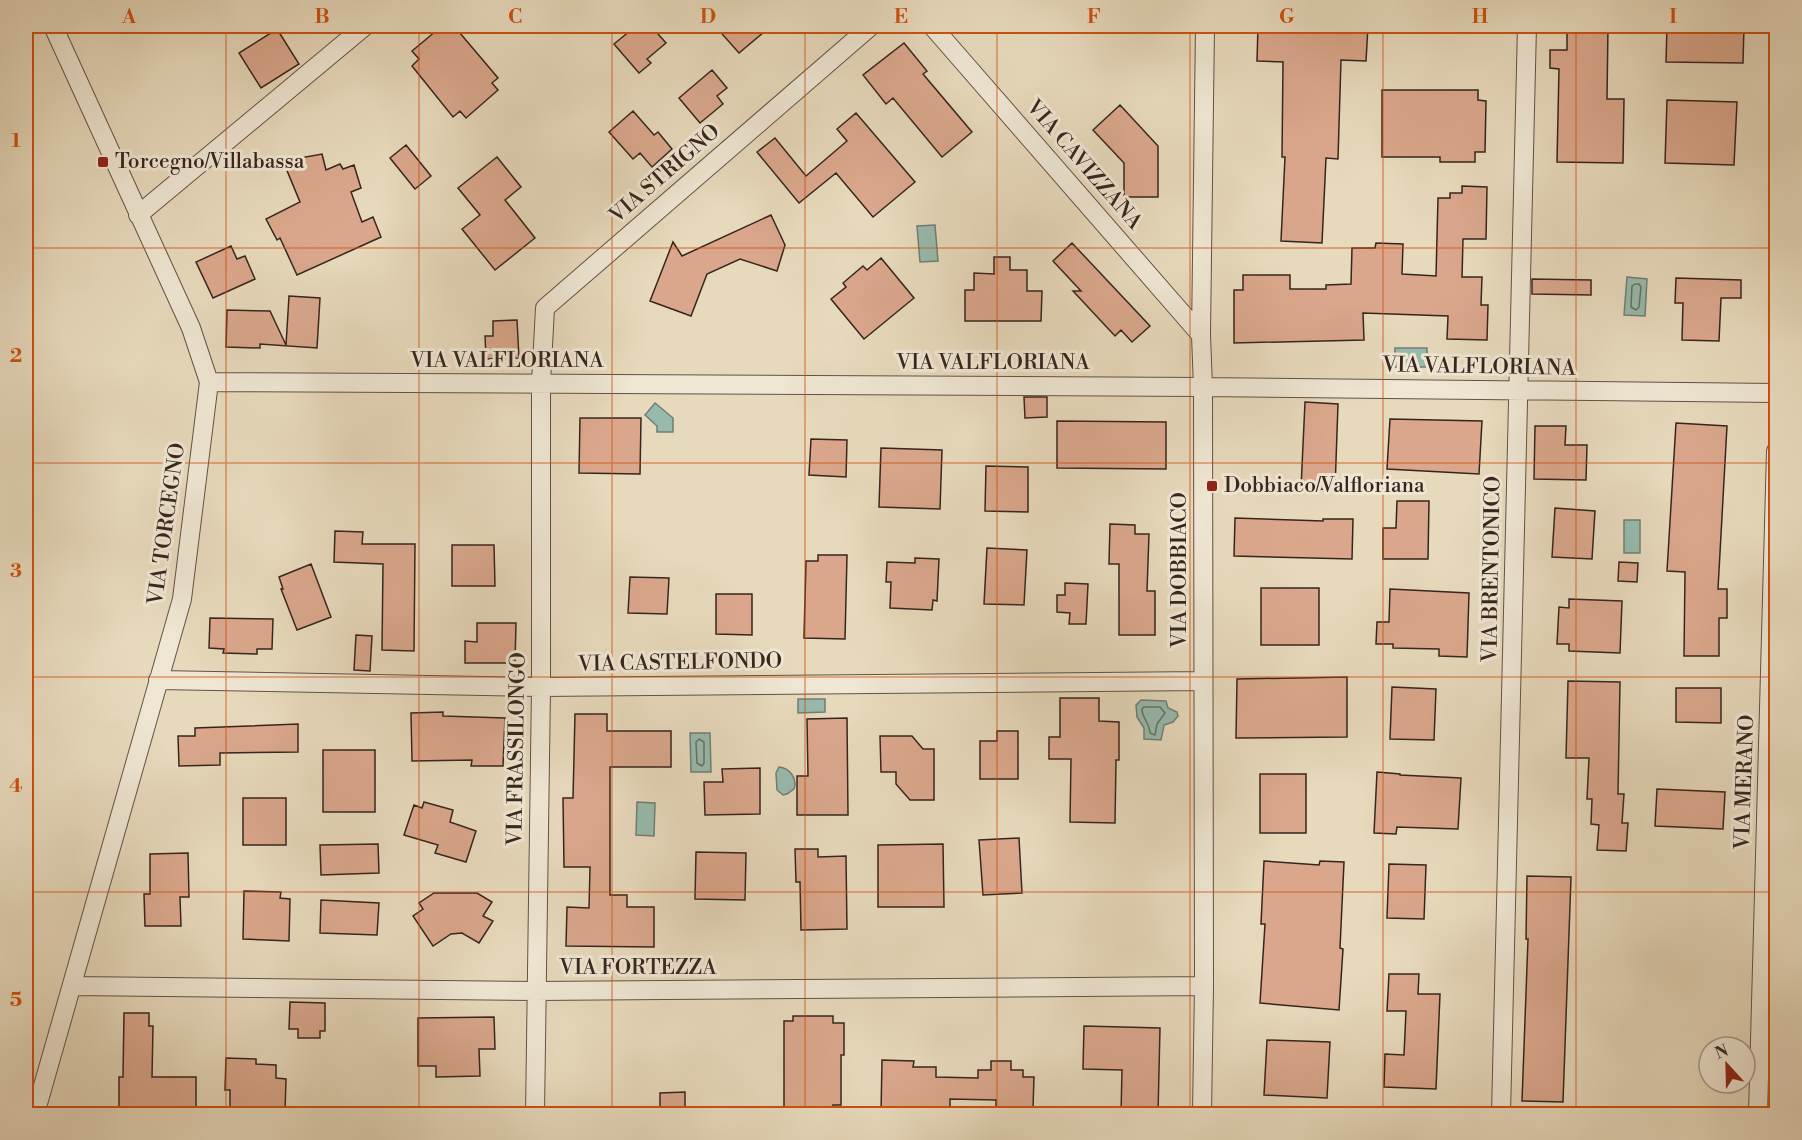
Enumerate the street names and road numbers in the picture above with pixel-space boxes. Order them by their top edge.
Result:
street label: VIA CAVIZZANA [1020,94,1148,236]
street label: VIA STRIGNO [604,119,726,230]
street label: VIA VALFLORIANA [409,348,604,374]
street label: VIA VALFLORIANA [895,350,1090,376]
street label: VIA VALFLORIANA [1381,352,1577,382]
street label: VIA TORCEGNO [143,441,191,608]
street label: VIA BRENTONICO [1477,476,1507,663]
street label: VIA DOBBIACO [1167,492,1193,649]
street label: VIA CASTELFONDO [577,648,782,678]
street label: VIA FRASSILONGO [502,652,532,847]
street label: VIA MERANO [1730,714,1760,851]
street label: VIA FORTEZZA [558,955,717,981]

